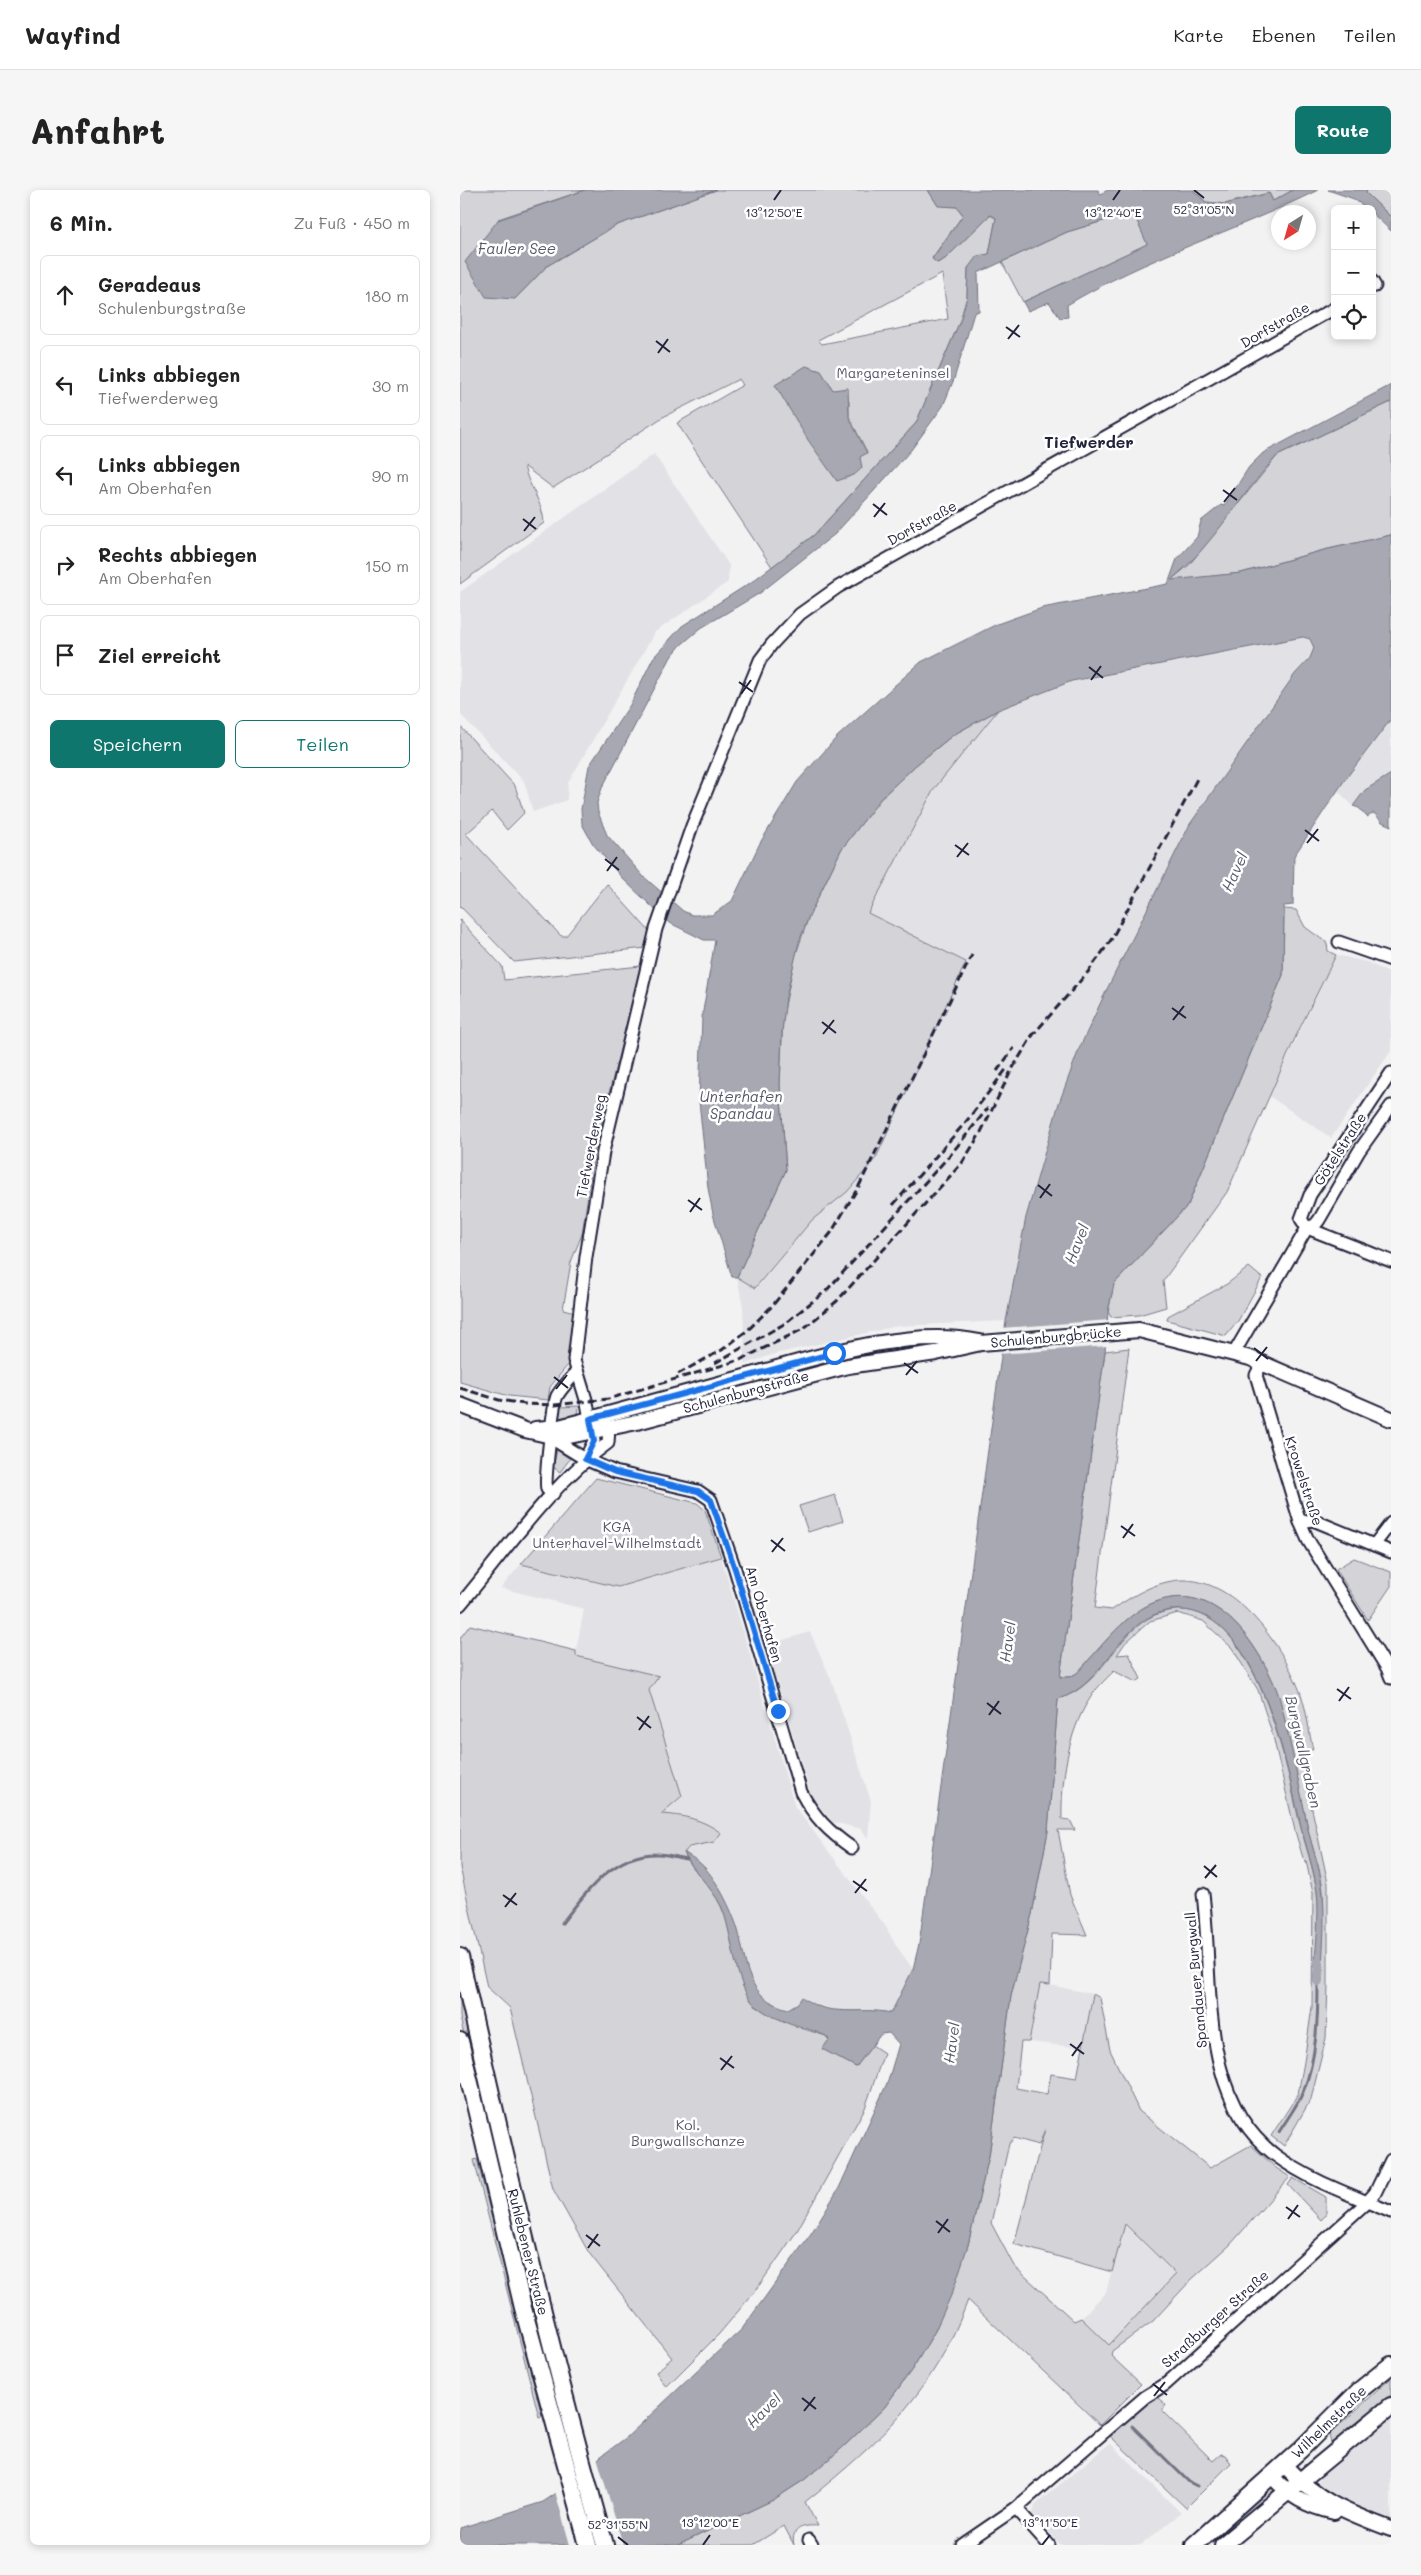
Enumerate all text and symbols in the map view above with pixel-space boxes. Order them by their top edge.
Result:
text: Wayfind [25,19,121,50]
text: Karte [1173,23,1224,47]
text: Ebenen [1252,23,1316,47]
text: Teilen [1344,23,1396,47]
button: Route [1295,106,1391,154]
text: Anfahrt [30,107,165,153]
text: 52°31'05"N [1174,201,1234,217]
text: 13°12'50"E [745,204,803,220]
text: 13°12'40"E [1084,204,1142,220]
north arrow [1271,205,1316,250]
map controls [1331,205,1376,340]
button: + [1331,205,1376,250]
text: 6 Min. [50,209,113,236]
text: Zu Fuß · 450 m [294,212,410,233]
water label: Fauler See [478,238,556,258]
button: − [1331,250,1376,295]
text: Geradeaus [98,272,201,297]
icon: ahead [51,281,79,309]
text: 180 m [364,285,409,306]
button: locate [1331,295,1376,340]
text: Schulenburgstraße [98,297,246,318]
street label: Dorfstraße [1237,297,1313,352]
text: Links abbiegen [98,362,240,387]
park label: Margareteninsel [836,363,950,382]
icon: left [51,371,79,399]
text: 30 m [372,375,409,396]
text: Tiefwerderweg [98,387,218,408]
district label: Tiefwerder [1044,431,1134,452]
text: Links abbiegen [98,452,240,477]
icon: left [51,461,79,489]
text: 90 m [372,465,409,486]
text: Am Oberhafen [98,477,212,498]
street label: Dorfstraße [884,496,960,549]
text: Rechts abbiegen [98,542,257,567]
icon: right [51,551,79,579]
text: 150 m [365,555,409,576]
text: Am Oberhafen [98,567,212,588]
icon: arrive [51,641,79,669]
text: Ziel erreicht [98,643,221,668]
button: Speichern [50,720,225,768]
button: Teilen [235,720,410,768]
water label: Havel [1216,849,1252,894]
water label: Unterhafen Spandau [700,1086,782,1123]
street label: Tiefwerderweg [571,1093,610,1199]
street label: Götelstraße [1309,1109,1370,1189]
water label: Havel [1059,1221,1093,1266]
street label: Schulenburgbrücke [990,1321,1122,1352]
route start [823,1342,846,1365]
street label: Schulenburgstraße [681,1366,811,1417]
street label: Krowelstraße [1281,1434,1328,1528]
park label: KGA Unterhavel-Wilhelmstadt [532,1517,702,1552]
street label: Am Oberhafen [742,1563,787,1664]
water label: Havel [994,1620,1020,1664]
water label: Burgwallgraben [1281,1693,1327,1810]
route end [767,1700,790,1723]
street label: Spandauer Burgwall [1180,1911,1211,2049]
water label: Havel [938,2021,964,2065]
park label: Kol. Burgwallschanze [631,2115,745,2150]
street label: Ruhlebener Straße [504,2187,553,2317]
street label: Straßburger Straße [1157,2265,1272,2372]
street label: Wilhelmstraße [1287,2381,1370,2462]
water label: Havel [742,2389,785,2432]
text: 13°12'00"E [681,2514,739,2530]
text: 13°11'50"E [1022,2514,1078,2530]
text: 52°31'55"N [588,2516,648,2532]

